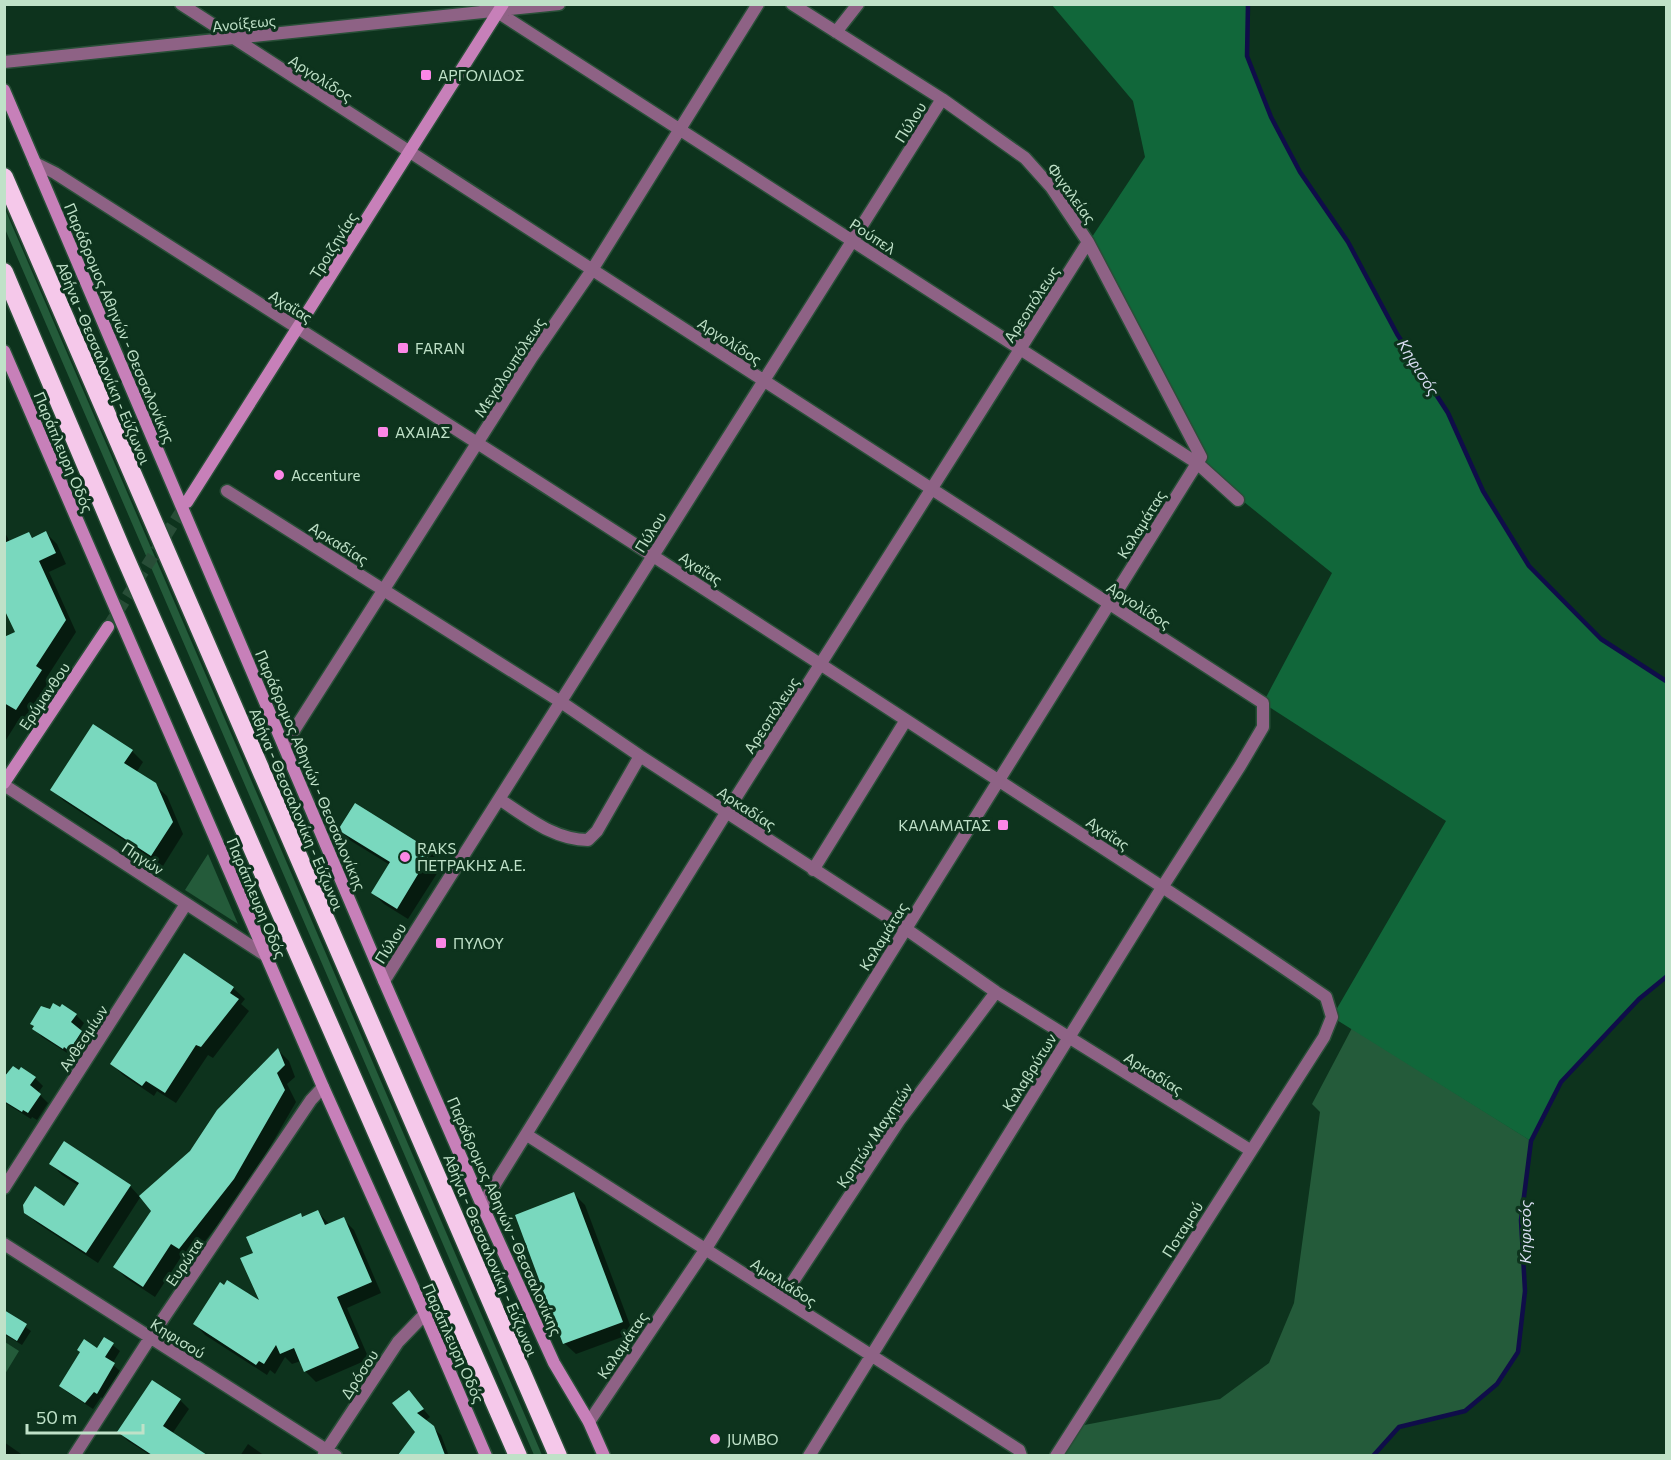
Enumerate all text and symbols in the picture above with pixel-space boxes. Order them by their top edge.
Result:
street label: Ανοίξεως [211,11,277,35]
street label: Αργολίδος [286,51,356,105]
place label: ΑΡΓΟΛΙΔΟΣ [438,66,524,84]
marker: ΑΡΓΟΛΙΔΟΣ [419,68,433,82]
street label: Πύλου [891,98,929,146]
street label: Φιγαλείας [1044,159,1100,227]
street label: Παράδρομος Αθηνών - Θεσσαλονίκης [61,200,179,446]
street label: Τροιζηνίας [305,208,361,282]
street label: Ρούπελ [847,214,899,258]
street label: Αθήνα - Θεσσαλονίκη - Εύζωνοι [53,259,155,467]
street label: Αρεοπόλεως [1000,262,1062,346]
street label: Αχαΐας [266,286,316,326]
street label: Μεγαλουπόλεως [470,314,548,420]
street label: Αργολίδος [695,314,765,368]
water label: Κηφισός [1394,335,1444,399]
place label: FARAN [415,339,465,357]
marker: FARAN [396,341,410,355]
street label: Παράπλευρη Οδός [30,389,98,515]
place label: AXAΙΑΣ [395,423,450,441]
marker: AXAΙΑΣ [376,425,390,439]
place label: Accenture [291,466,361,484]
marker: Accenture [272,468,286,482]
street label: Καλαμάτας [1113,487,1169,561]
street label: Πύλου [631,508,669,556]
street label: Αρκαδίας [306,518,372,568]
street label: Αχαΐας [676,547,726,589]
street label: Αργολίδος [1104,578,1174,632]
street label: Παράδρομος Αθηνών - Θεσσαλονίκης [252,647,370,893]
street label: Ερύμανθου [15,659,73,733]
street label: Αρεοπόλεως [740,673,802,757]
street label: Αθήνα - Θεσσαλονίκη - Εύζωνοι [246,705,348,913]
street label: Αρκαδίας [714,782,780,834]
street label: Αχαΐας [1083,812,1133,854]
place label: ΚΑΛΑΜΑΤΑΣ [898,816,991,834]
marker: ΚΑΛΑΜΑΤΑΣ [996,818,1010,832]
street label: Παράπλευρη Οδός [223,835,291,961]
street label: Πηγών [119,838,168,878]
place label: RAKS ΠΕΤΡΑΚΗΣ Α.Ε. [417,839,526,874]
marker: RAKS ΠΕΤΡΑΚΗΣ Α.Ε. [398,850,412,864]
street label: Καλαμάτας [855,899,911,973]
street label: Πύλου [371,919,409,967]
place label: ΠΥΛΟΥ [453,934,504,952]
marker: ΠΥΛΟΥ [434,936,448,950]
street label: Ανθεσμίων [55,1001,111,1074]
street label: Καλαβρύτων [998,1030,1060,1114]
street label: Αρκαδίας [1121,1048,1187,1098]
street label: Κρητών Μαχητών [832,1079,916,1191]
street label: Παράδρομος Αθηνών - Θεσσαλονίκης [444,1094,566,1338]
street label: Αθήνα - Θεσσαλονίκη - Εύζωνοι [440,1151,542,1359]
street label: Ποταμού [1158,1198,1206,1260]
water label: Κηφισός [1515,1200,1534,1264]
street label: Ευρώτα [162,1235,206,1289]
street label: Αμαλιάδος [748,1254,820,1310]
street label: Παράπλευρη Οδός [419,1280,489,1406]
street label: Καλαμάτας [593,1308,651,1382]
street label: Κηφισού [147,1314,209,1362]
street label: Δρόσου [336,1346,382,1402]
scale bar [27,1397,142,1435]
text: 50 m [36,1406,77,1428]
place label: JUMBO [727,1430,778,1448]
marker: JUMBO [708,1432,722,1446]

